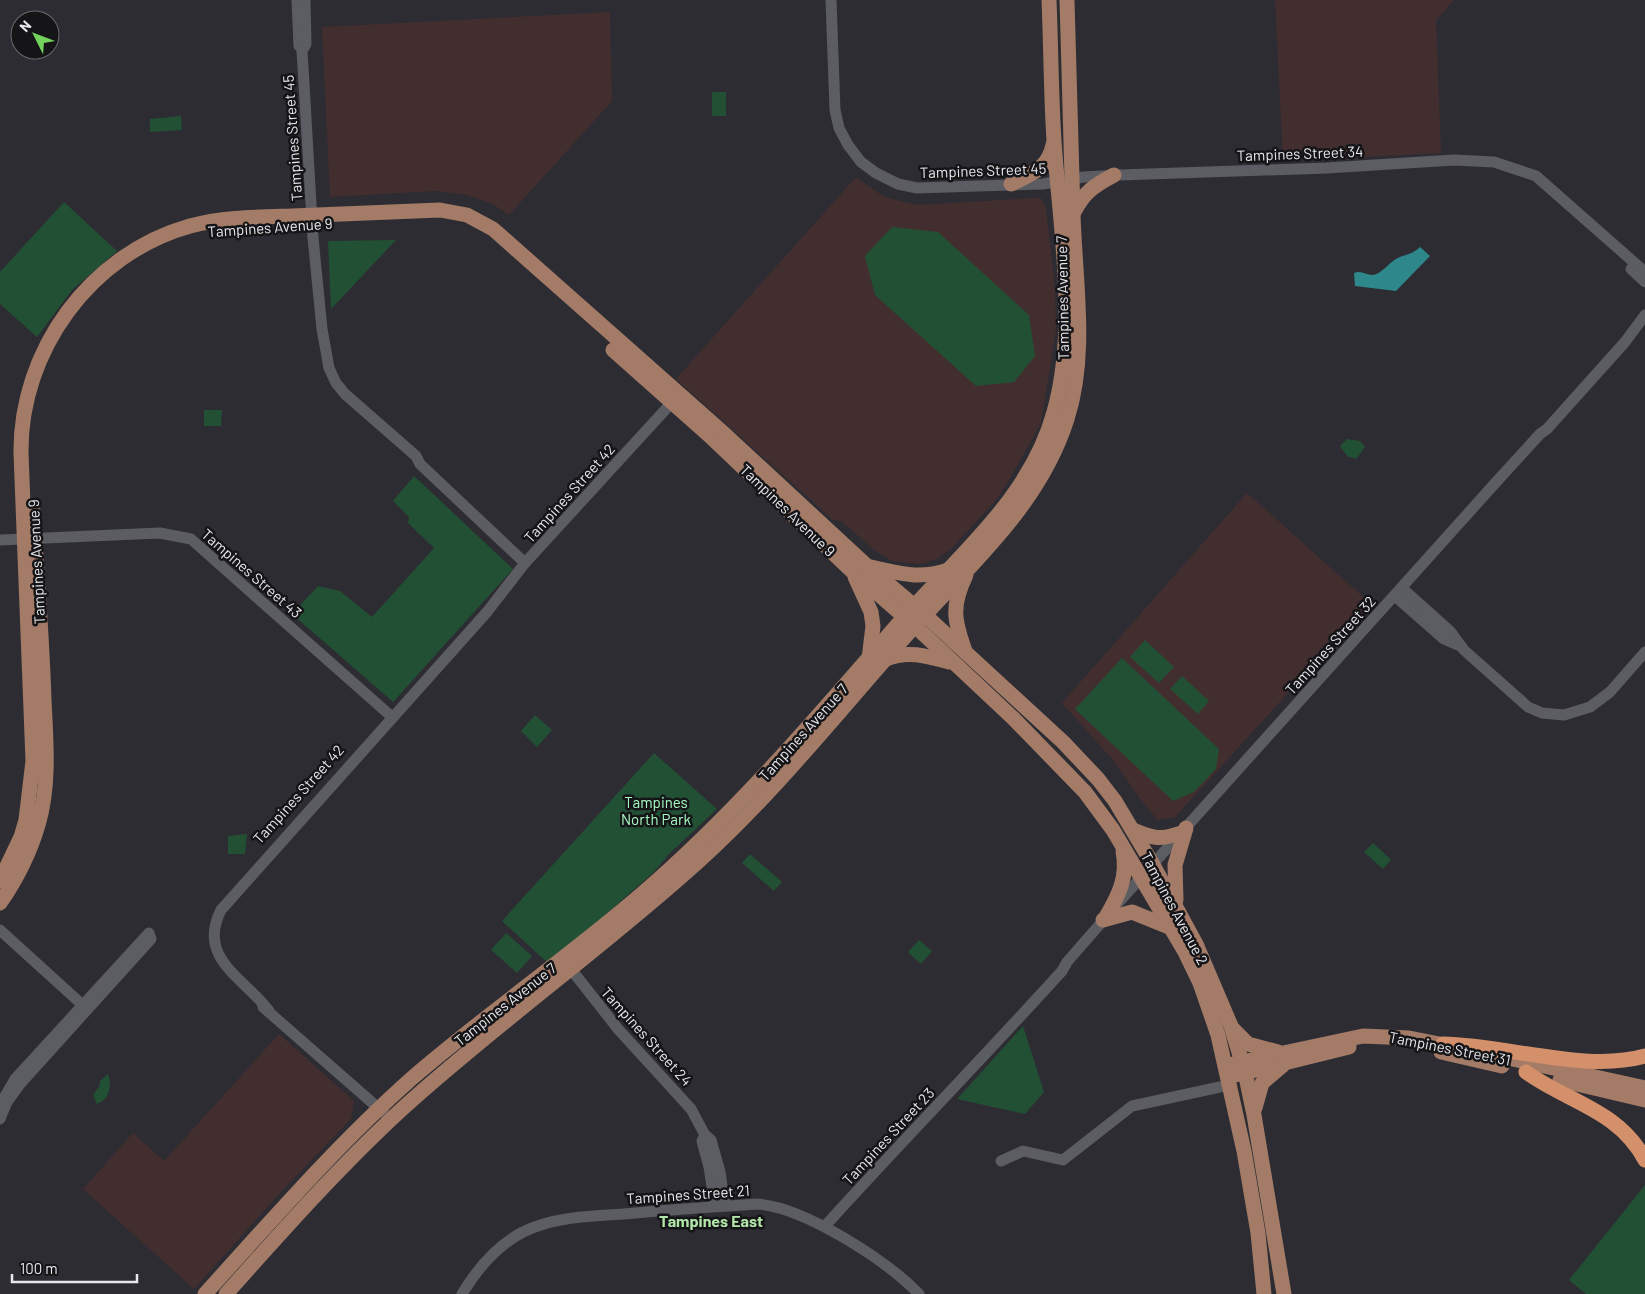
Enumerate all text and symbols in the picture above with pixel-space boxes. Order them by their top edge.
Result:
north arrow [10,10,60,60]
text: N [16,17,34,35]
street label: Tampines Street 45 [279,74,305,202]
street label: Tampines Street 34 [1236,142,1364,164]
street label: Tampines Street 45 [919,159,1047,181]
street label: Tampines Avenue 9 [207,214,333,240]
street label: Tampines Avenue 7 [1052,236,1072,360]
street label: Tampines Street 42 [520,440,618,546]
street label: Tampines Avenue 9 [737,460,839,560]
street label: Tampines Avenue 9 [24,499,48,625]
street label: Tampines Street 43 [198,525,306,621]
street label: Tampines Street 32 [1281,592,1379,698]
street label: Tampines Avenue 7 [755,680,851,784]
street label: Tampines Street 42 [249,741,347,847]
park label: Tampines North Park [621,793,691,828]
street label: Tampines Avenue 2 [1138,848,1212,968]
street label: Tampines Avenue 7 [450,959,560,1049]
street label: Tampines Street 24 [598,983,696,1089]
street label: Tampines Street 31 [1388,1027,1512,1069]
street label: Tampines Street 23 [838,1084,938,1188]
street label: Tampines Street 21 [626,1181,750,1207]
district label: Tampines East [659,1211,763,1230]
scale bar [12,1252,138,1284]
text: 100 m [20,1259,58,1277]

